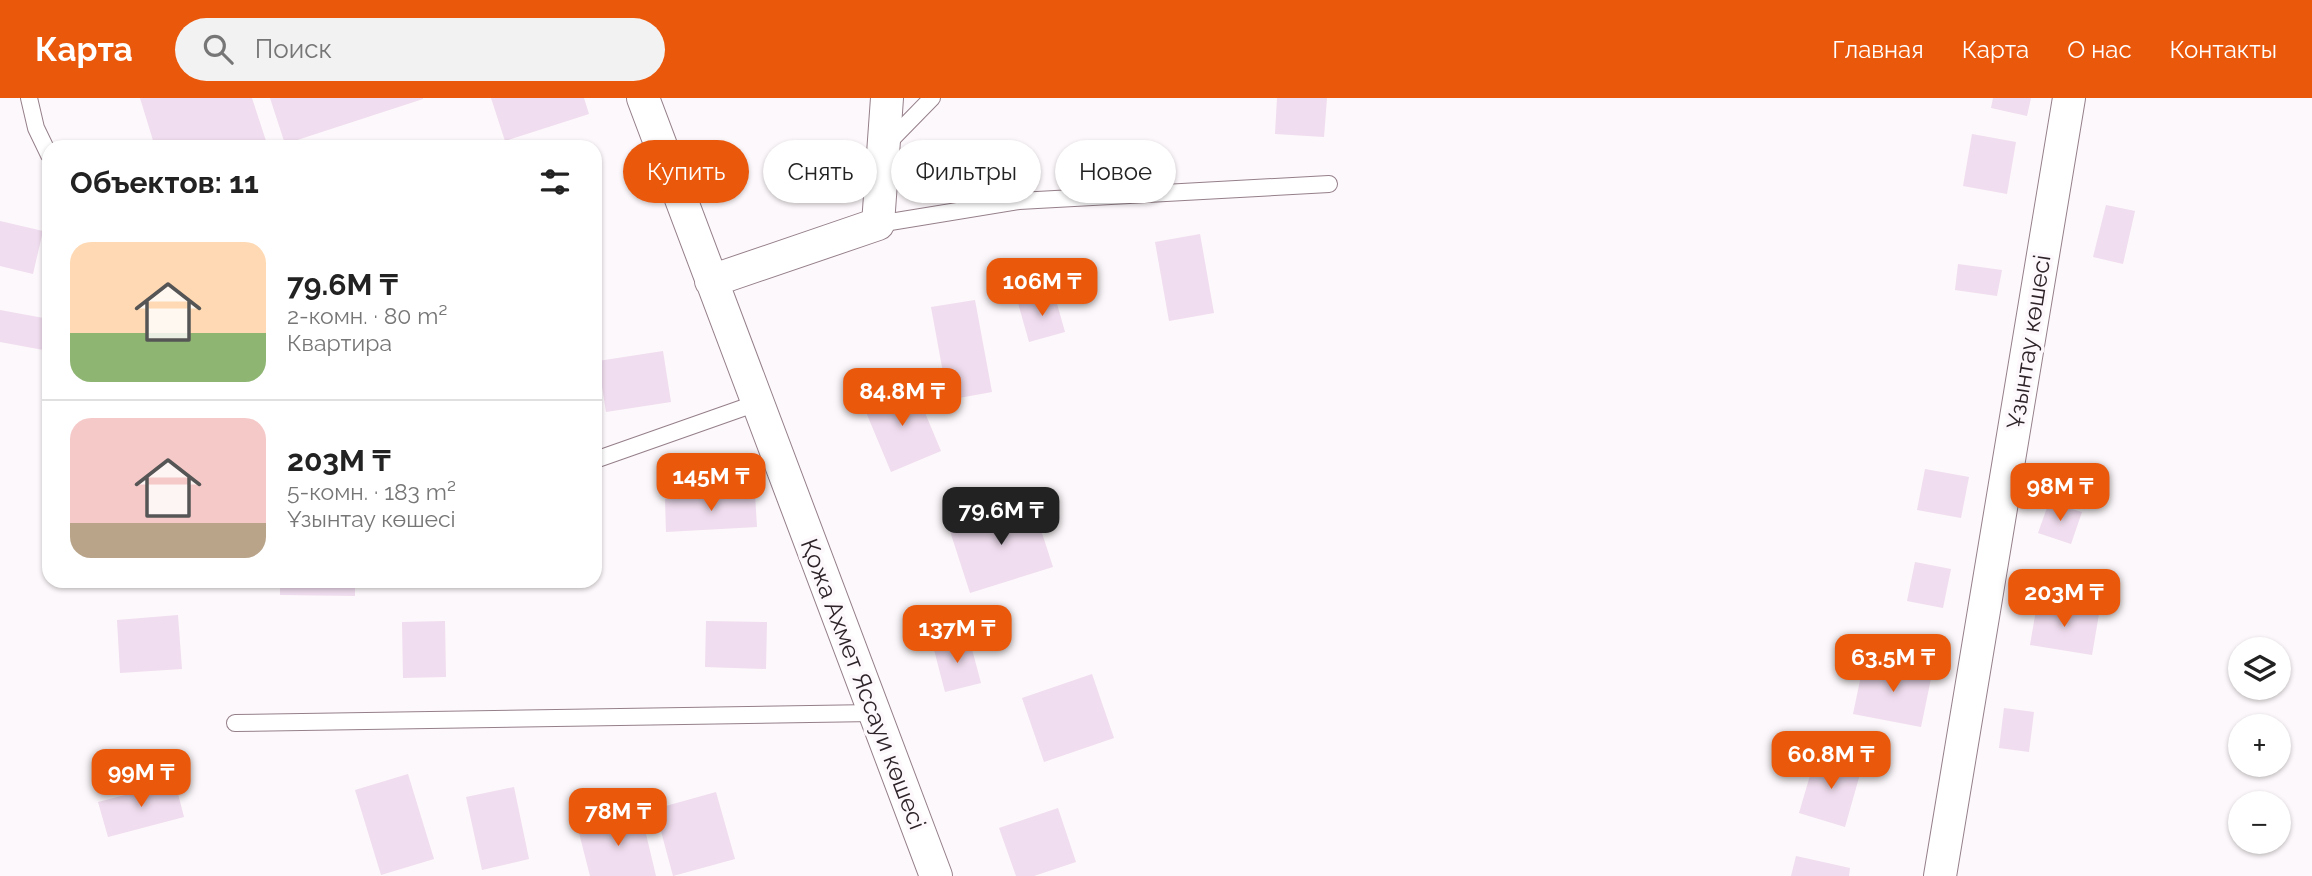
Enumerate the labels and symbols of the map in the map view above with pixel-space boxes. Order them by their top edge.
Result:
street label: Ұзынтау көшесі [2000,253,2057,431]
pin: 106M ₸ [985,258,1099,318]
pin: 84.8M ₸ [837,368,967,428]
pin: 145M ₸ [654,454,768,513]
pin: 98M ₸ [2011,464,2109,523]
pin: 79.6M ₸ [936,488,1066,547]
street label: Қожа Ахмет Яссауи көшесі [795,534,932,833]
pin: 203M ₸ [2007,570,2121,629]
pin: 137M ₸ [900,606,1014,665]
pin: 63.5M ₸ [1828,634,1958,694]
pin: 60.8M ₸ [1766,732,1896,791]
pin: 99M ₸ [92,750,190,809]
pin: 78M ₸ [569,788,667,848]

